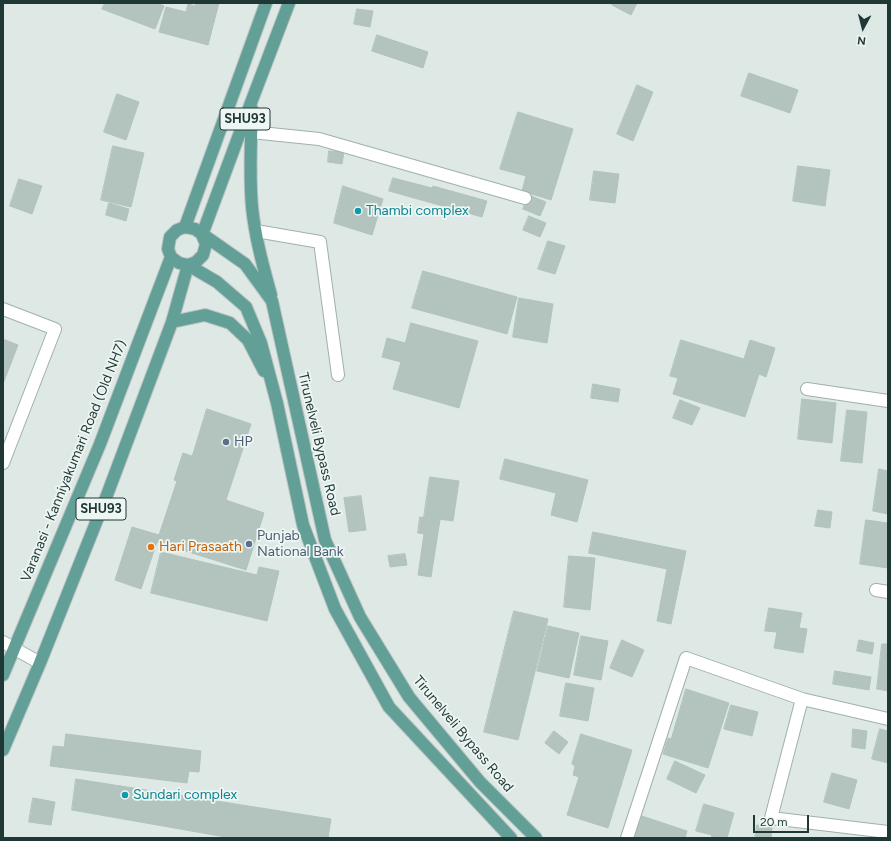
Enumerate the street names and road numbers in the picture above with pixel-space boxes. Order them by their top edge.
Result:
road number: SHU93 [220,108,270,130]
street label: Varanasi - Kanniyakumari Road (Old NH7) [18,338,130,584]
street label: Tirunelveli Bypass Road [294,371,344,517]
road number: SHU93 [76,498,126,520]
street label: Tirunelveli Bypass Road [409,672,517,796]

